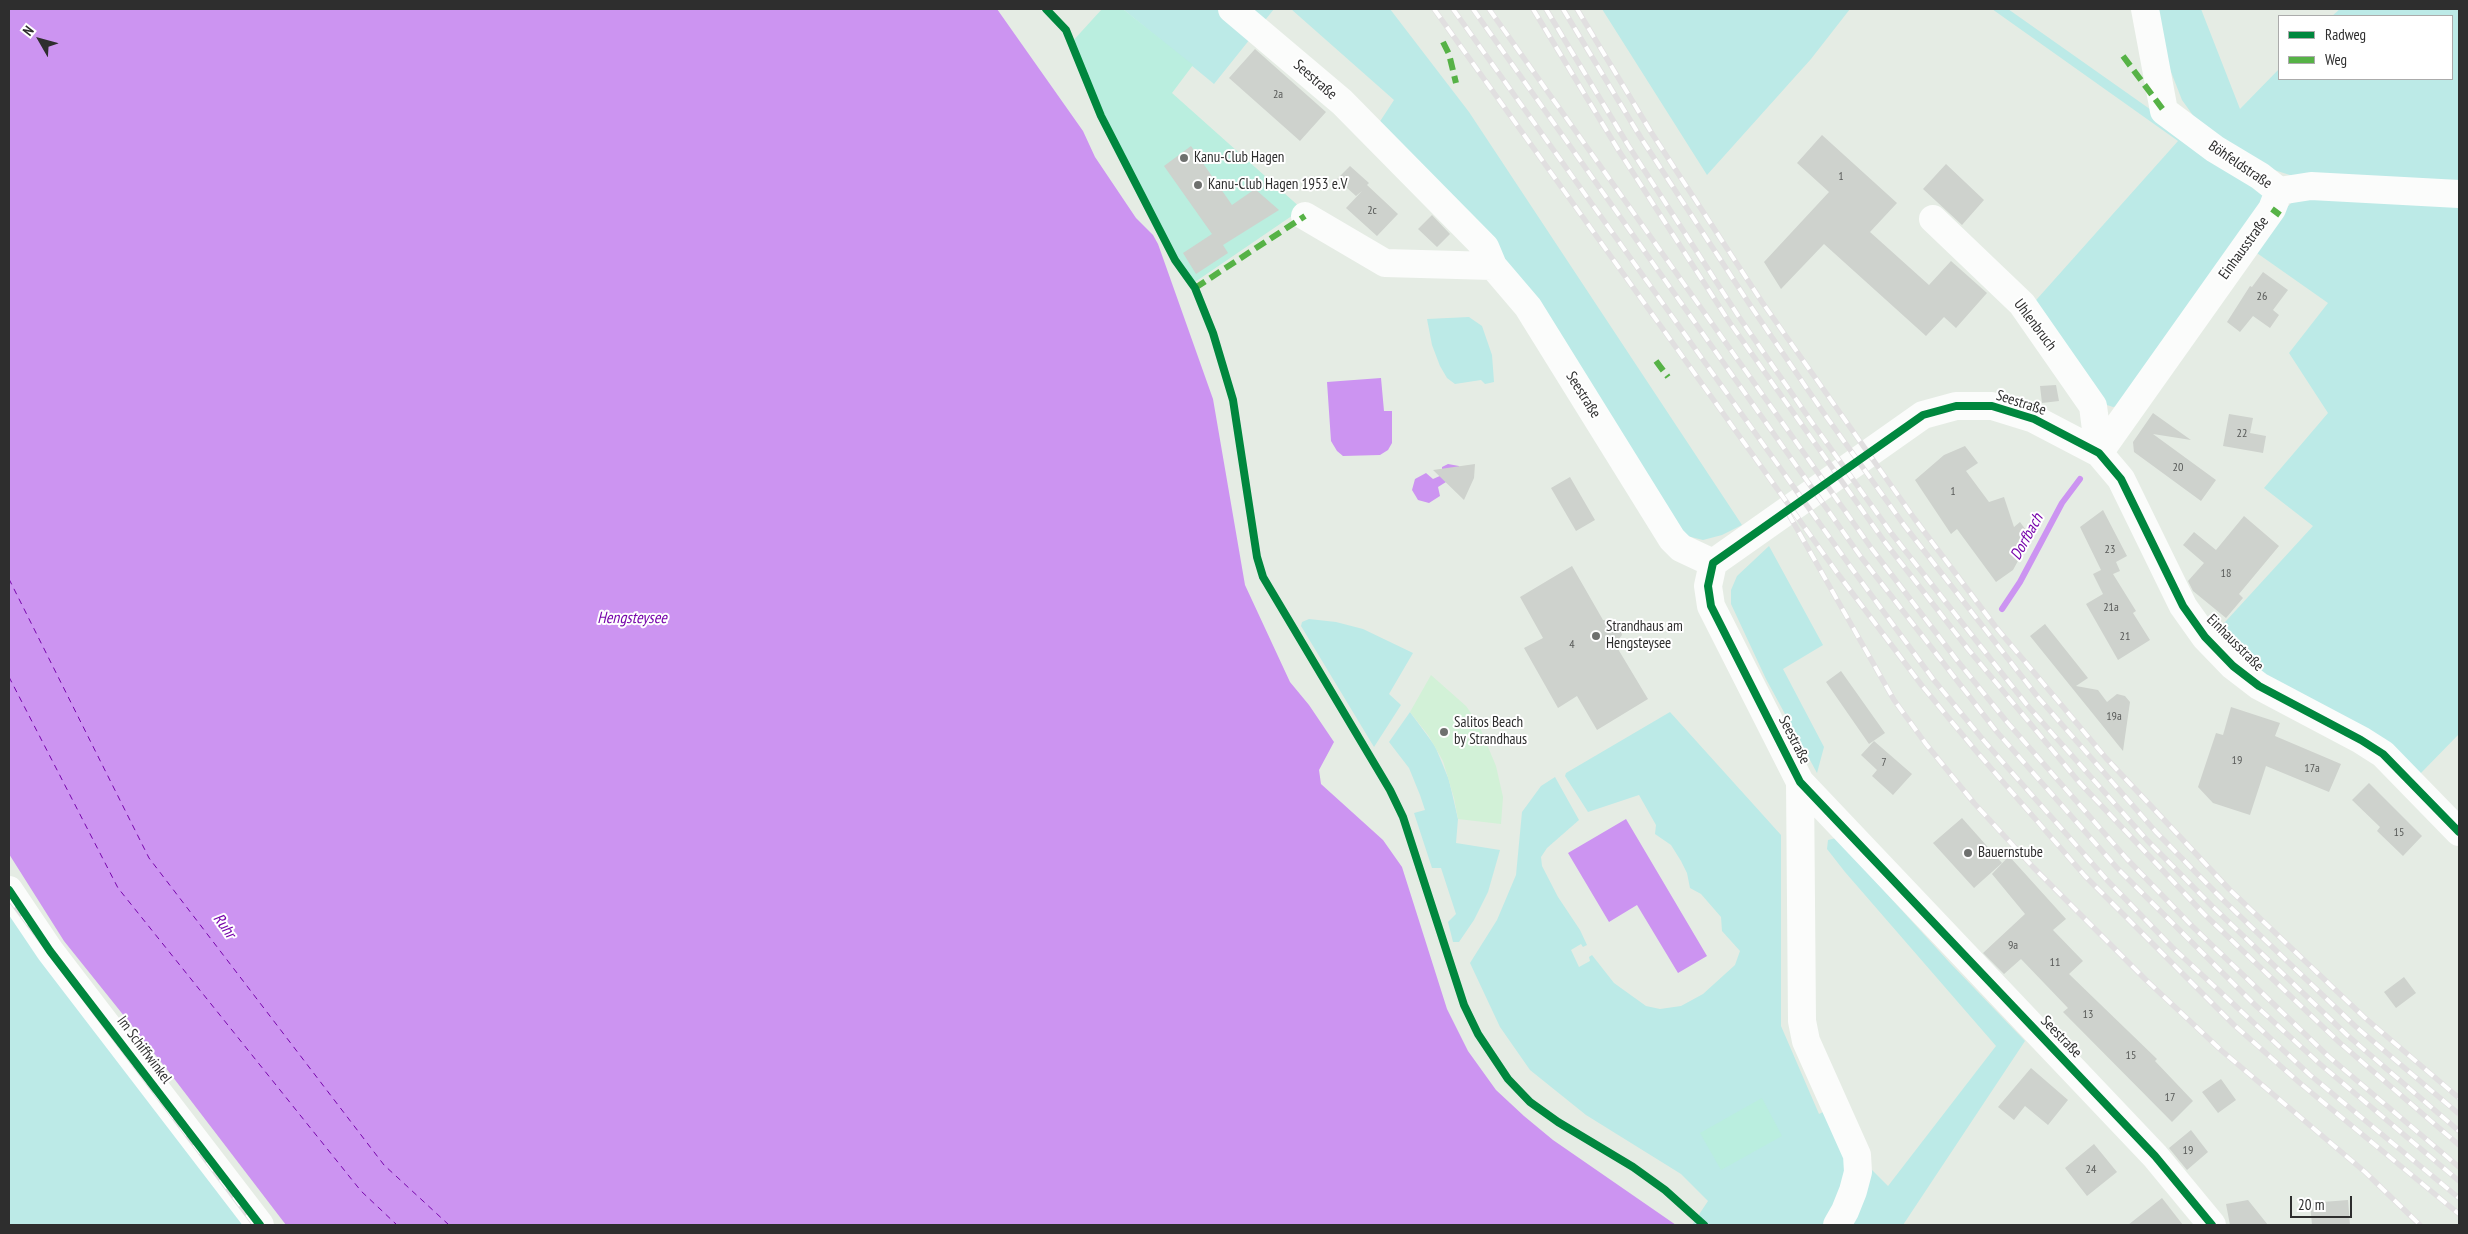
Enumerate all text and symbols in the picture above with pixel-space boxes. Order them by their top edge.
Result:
north arrow [15,15,65,65]
legend [2278,15,2453,80]
text: N [19,22,38,39]
text: Radweg [2325,25,2366,44]
text: Weg [2325,50,2347,69]
street label: Seestraße [1290,56,1340,104]
house number: 2a [1273,88,1283,102]
street label: Böhfeldstraße [2205,137,2275,193]
place label: Kanu-Club Hagen [1194,149,1284,167]
marker: Kanu-Club Hagen [1178,152,1190,164]
house number: 1 [1838,170,1844,184]
place label: Kanu-Club Hagen 1953 e.V [1208,176,1347,194]
marker: Kanu-Club Hagen 1953 e.V [1192,179,1204,191]
house number: 2c [1367,204,1377,218]
street label: Einhausstraße [2215,213,2273,283]
house number: 26 [2257,290,2267,304]
street label: Uhlenbruch [2010,296,2060,354]
street label: Seestraße [1562,368,1604,422]
street label: Seestraße [1994,386,2048,420]
house number: 22 [2237,427,2247,441]
house number: 20 [2173,461,2183,475]
house number: 1 [1950,485,1956,499]
water label: Dorfbach [2007,511,2047,563]
house number: 23 [2105,543,2115,557]
house number: 18 [2221,567,2231,581]
house number: 21a [2103,601,2119,615]
water label: Hengsteysee [597,608,667,628]
street label: Einhausstraße [2203,611,2267,675]
place label: Strandhaus am Hengsteysee [1606,618,1683,653]
marker: Strandhaus am Hengsteysee [1590,630,1602,642]
house number: 21 [2120,630,2130,644]
house number: 4 [1569,638,1575,652]
house number: 19a [2106,710,2122,724]
street label: Seestraße [1774,713,1814,767]
place label: Salitos Beach by Strandhaus [1454,714,1527,749]
marker: Salitos Beach by Strandhaus [1438,726,1450,738]
house number: 19 [2232,754,2242,768]
house number: 7 [1881,756,1887,770]
house number: 17a [2304,762,2320,776]
house number: 15 [2394,826,2404,840]
place label: Bauernstube [1978,844,2043,862]
marker: Bauernstube [1962,847,1974,859]
water label: Ruhr [209,910,239,942]
house number: 9a [2008,939,2018,953]
house number: 11 [2050,956,2060,970]
house number: 13 [2083,1008,2093,1022]
street label: Seestraße [2037,1012,2085,1062]
street label: Im Schiffwinkel [113,1013,175,1087]
house number: 15 [2126,1049,2136,1063]
house number: 17 [2165,1091,2175,1105]
house number: 19 [2183,1144,2193,1158]
house number: 24 [2086,1163,2096,1177]
scale bar [2293,1186,2356,1218]
text: 20 m [2298,1195,2324,1214]

